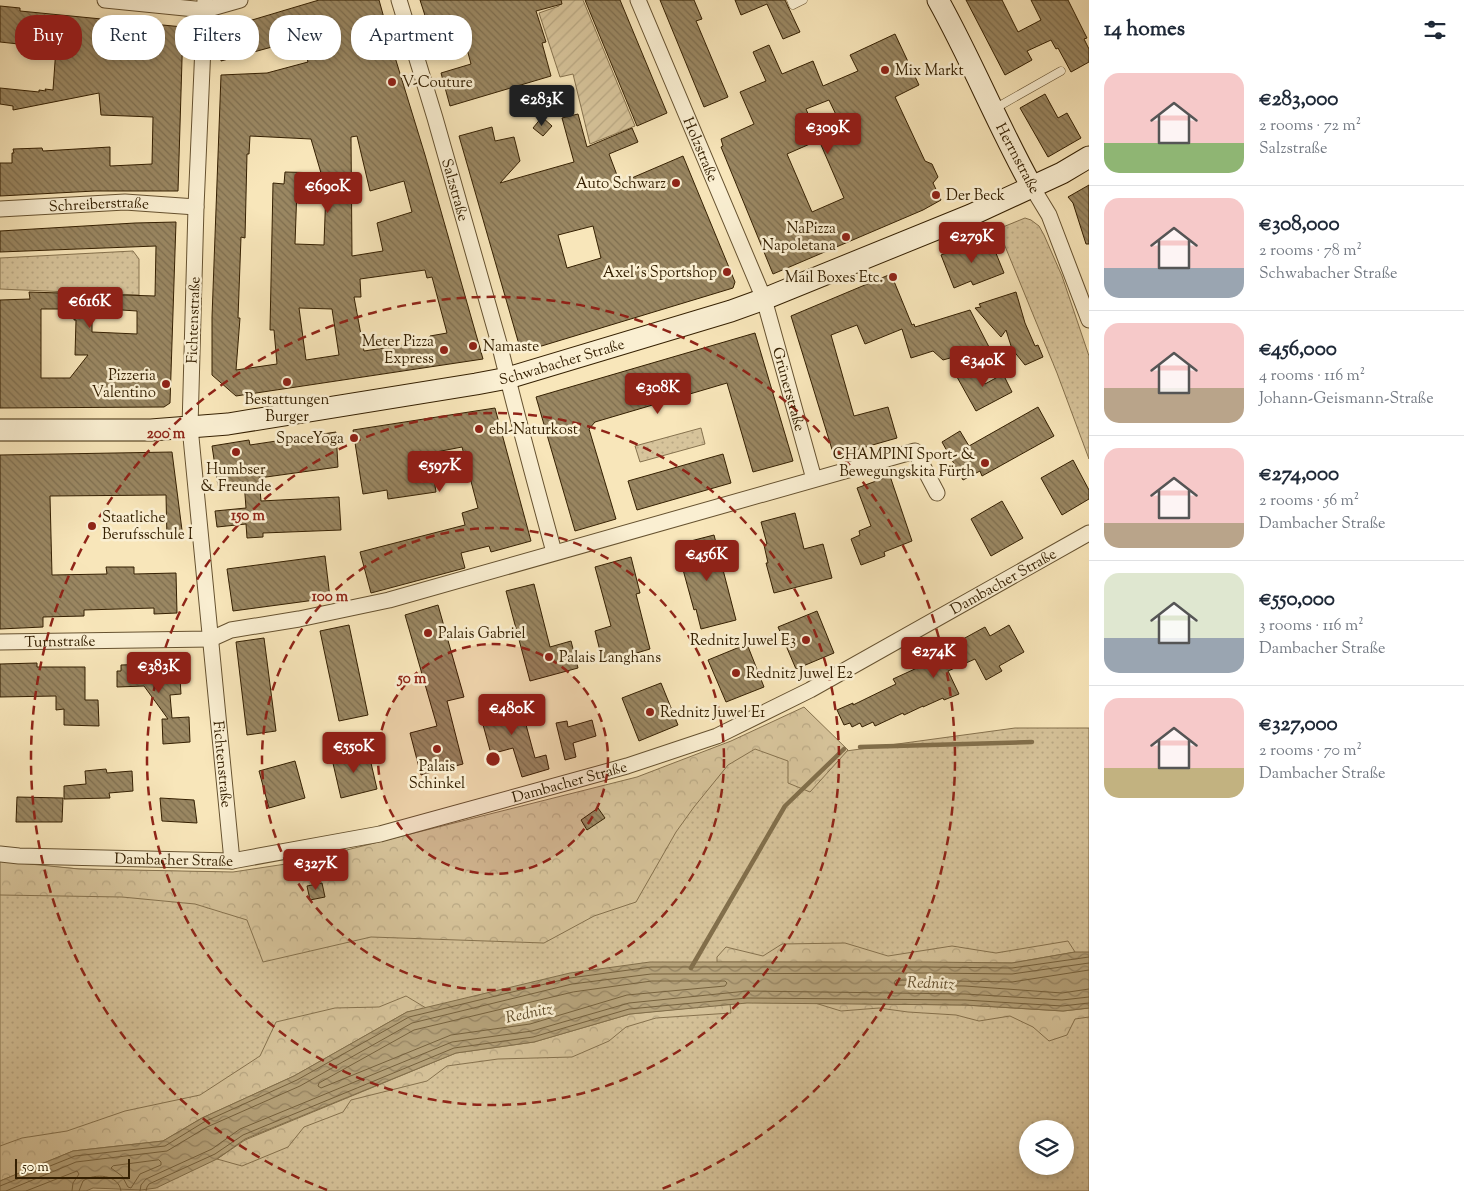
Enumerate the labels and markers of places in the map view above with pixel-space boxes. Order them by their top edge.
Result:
place label: Mix Markt [895,61,964,82]
marker: Mix Markt [879,64,891,76]
place label: V-Couture [402,73,473,94]
marker: V-Couture [386,76,398,88]
pin: €283K [507,84,577,127]
pin: €309K [793,112,863,155]
pin: €690K [293,172,363,214]
place label: Auto Schwarz [576,174,666,195]
marker: Auto Schwarz [670,177,682,189]
place label: Der Beck [946,186,1005,207]
marker: Der Beck [930,189,942,201]
place label: NaPizza Napoletana [762,219,836,257]
pin: €279K [937,222,1007,264]
marker: NaPizza Napoletana [840,231,852,243]
place label: Axel´s Sportshop [603,263,717,284]
marker: Axel´s Sportshop [721,266,733,278]
place label: Mail Boxes Etc. [785,268,883,289]
marker: Mail Boxes Etc. [887,271,899,283]
pin: €616K [55,286,125,329]
place label: Meter Pizza Express [362,332,434,370]
place label: Namaste [483,337,539,358]
marker: Namaste [467,340,479,352]
marker: Meter Pizza Express [438,344,450,356]
pin: €340K [948,346,1018,388]
place label: Pizzeria Valentino [92,366,156,404]
pin: €308K [623,372,693,415]
marker: Bestattungen Burger [281,376,293,388]
marker: Pizzeria Valentino [160,378,172,390]
place label: Bestattungen Burger [245,390,330,428]
place label: ebl-Naturkost [489,420,578,441]
marker: ebl-Naturkost [473,423,485,435]
place label: SpaceYoga [276,429,344,450]
marker: SpaceYoga [348,432,360,444]
place label: CHAMPINI Sport- & Bewegungskita Fürth [833,445,976,483]
marker: Humbser & Freunde [230,446,242,458]
pin: €597K [405,450,475,493]
marker: CHAMPINI Sport- & Bewegungskita Fürth [979,457,991,469]
place label: Humbser & Freunde [201,460,271,498]
place label: Staatliche Berufsschule I [102,508,193,546]
marker: Staatliche Berufsschule I [86,520,98,532]
pin: €456K [672,540,742,582]
place label: Palais Gabriel [438,624,526,645]
marker: Palais Gabriel [422,627,434,639]
place label: Rednitz Juwel E3 [690,631,796,652]
marker: Rednitz Juwel E3 [800,634,812,646]
pin: €274K [899,636,969,679]
place label: Palais Langhans [559,648,661,669]
marker: Palais Langhans [543,651,555,663]
pin: €383K [124,652,194,694]
place label: Rednitz Juwel E2 [746,664,853,685]
marker: Rednitz Juwel E2 [730,667,742,679]
pin: €480K [477,694,547,736]
place label: Rednitz Juwel E1 [660,703,765,724]
marker: Rednitz Juwel E1 [644,706,656,718]
pin: €550K [319,732,389,774]
marker: Palais Schinkel [431,743,443,755]
centre of rings [484,750,502,768]
place label: Palais Schinkel [409,757,465,795]
pin: €327K [281,848,351,891]

